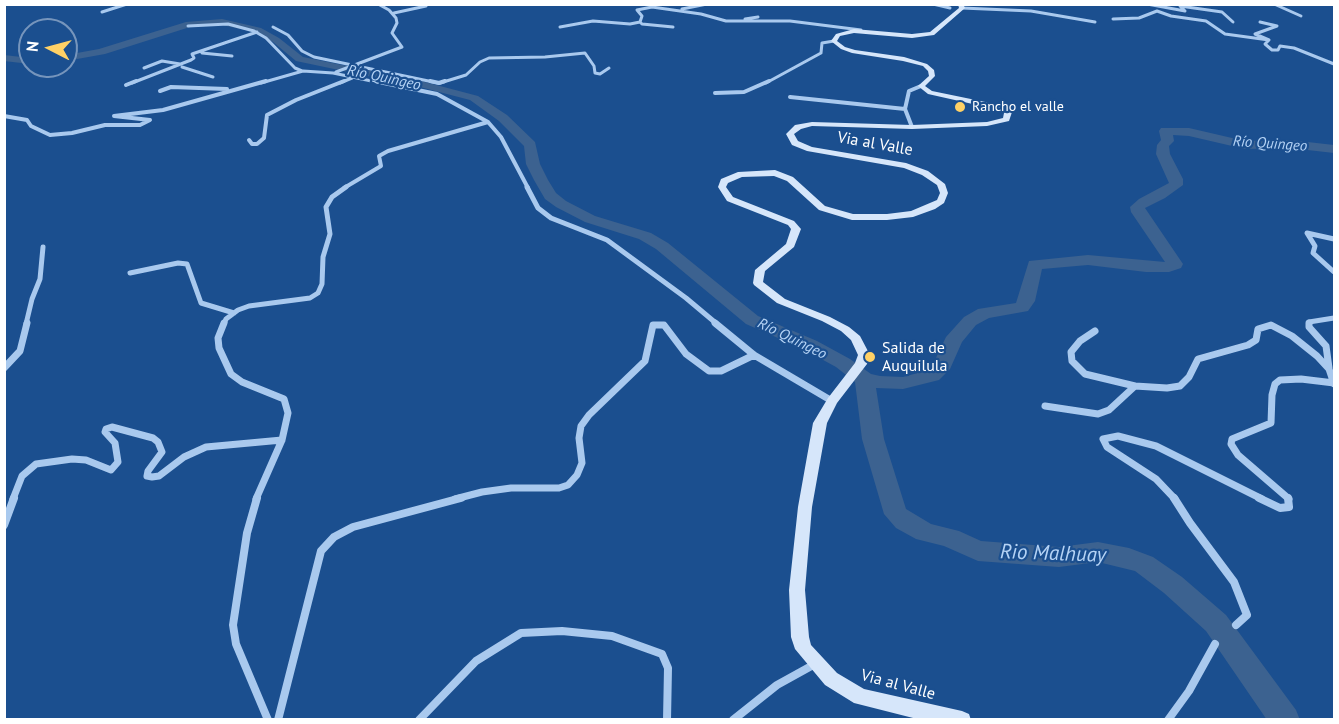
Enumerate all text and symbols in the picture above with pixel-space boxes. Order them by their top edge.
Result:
north arrow [18,18,78,78]
text: N [22,40,43,53]
water label: Río Quingeo [346,61,422,95]
place label: Rancho el valle [972,99,1064,115]
marker: Rancho el valle [953,100,967,114]
street label: Via al Valle [836,128,914,160]
water label: Río Quingeo [1232,132,1308,156]
water label: Río Quingeo [754,315,830,363]
place label: Salida de Auquilula [882,338,947,376]
marker: Salida de Auquilula [863,350,877,364]
water label: Rio Malhuay [1000,540,1106,568]
street label: Via al Valle [859,666,937,704]

